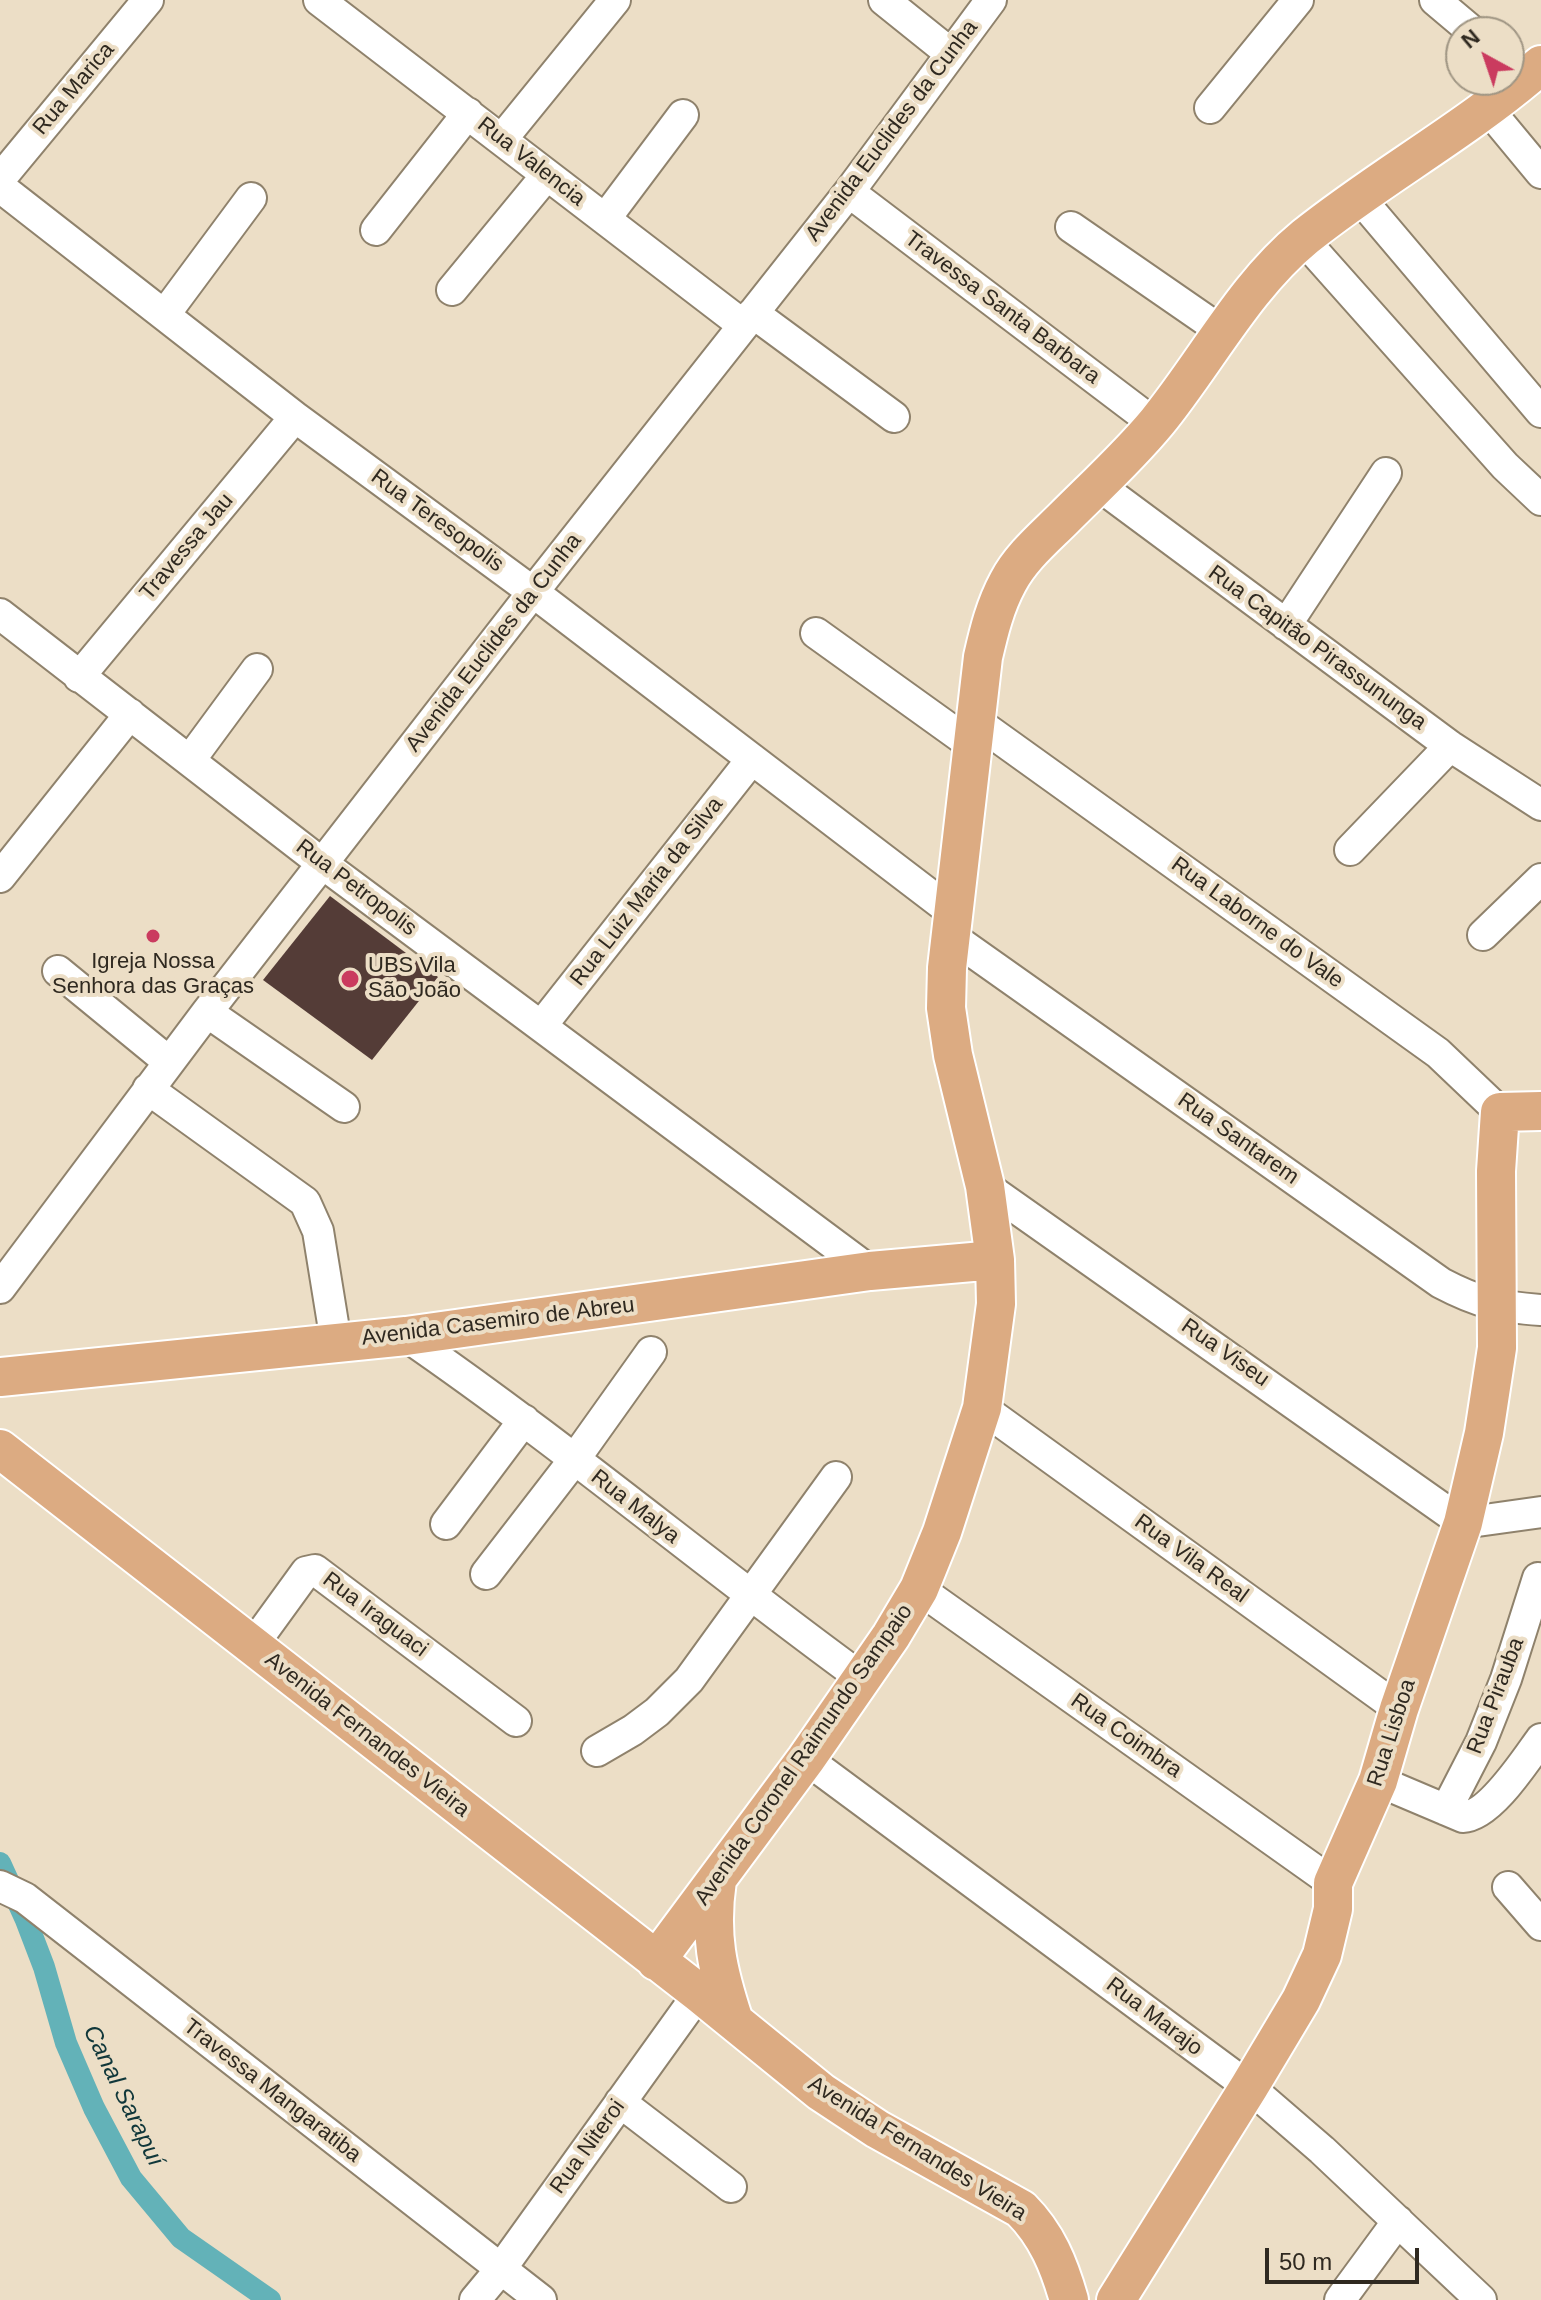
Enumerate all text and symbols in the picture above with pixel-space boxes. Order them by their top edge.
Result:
street label: Avenida Euclides da Cunha [800,15,984,247]
north arrow [1445,16,1525,96]
text: N [1456,24,1485,53]
street label: Rua Marica [28,37,120,141]
street label: Rua Valencia [472,112,590,212]
street label: Travessa Santa Barbara [899,226,1105,390]
street label: Rua Teresopolis [365,464,509,578]
street label: Travessa Jau [135,488,239,606]
street label: Avenida Euclides da Cunha [401,529,587,757]
street label: Rua Capitão Pirassununga [1203,560,1431,736]
street label: Rua Luiz Maria da Silva [565,792,729,992]
street label: Rua Petropolis [290,834,422,942]
street label: Rua Laborne do Vale [1166,852,1348,994]
marker: Igreja Nossa Senhora das Graças [144,927,162,945]
place label: Igreja Nossa Senhora das Graças [52,949,254,1000]
place label: UBS Vila São João [368,953,461,1004]
marker: UBS Vila São João [339,968,361,990]
street label: Rua Santarem [1172,1088,1304,1190]
street label: Avenida Casemiro de Abreu [360,1292,636,1352]
street label: Rua Viseu [1176,1313,1274,1393]
street label: Rua Malya [585,1464,685,1550]
street label: Rua Vila Real [1129,1509,1253,1609]
street label: Rua Iraguaci [317,1567,433,1663]
street label: Avenida Coronel Raimundo Sampaio [689,1599,919,1911]
street label: Rua Pirauba [1462,1634,1530,1758]
street label: Avenida Fernandes Vieira [259,1647,475,1823]
street label: Rua Lisboa [1362,1676,1422,1790]
street label: Rua Coimbra [1065,1688,1187,1784]
street label: Rua Marajo [1101,1972,1207,2062]
street label: Travessa Mangaratiba [178,2013,366,2169]
water label: Canal Sarapuí [76,2021,170,2171]
street label: Avenida Fernandes Vieira [803,2071,1031,2227]
street label: Rua Niteroi [545,2095,631,2199]
scale bar [1269,2232,1423,2282]
text: 50 m [1279,2248,1332,2275]

